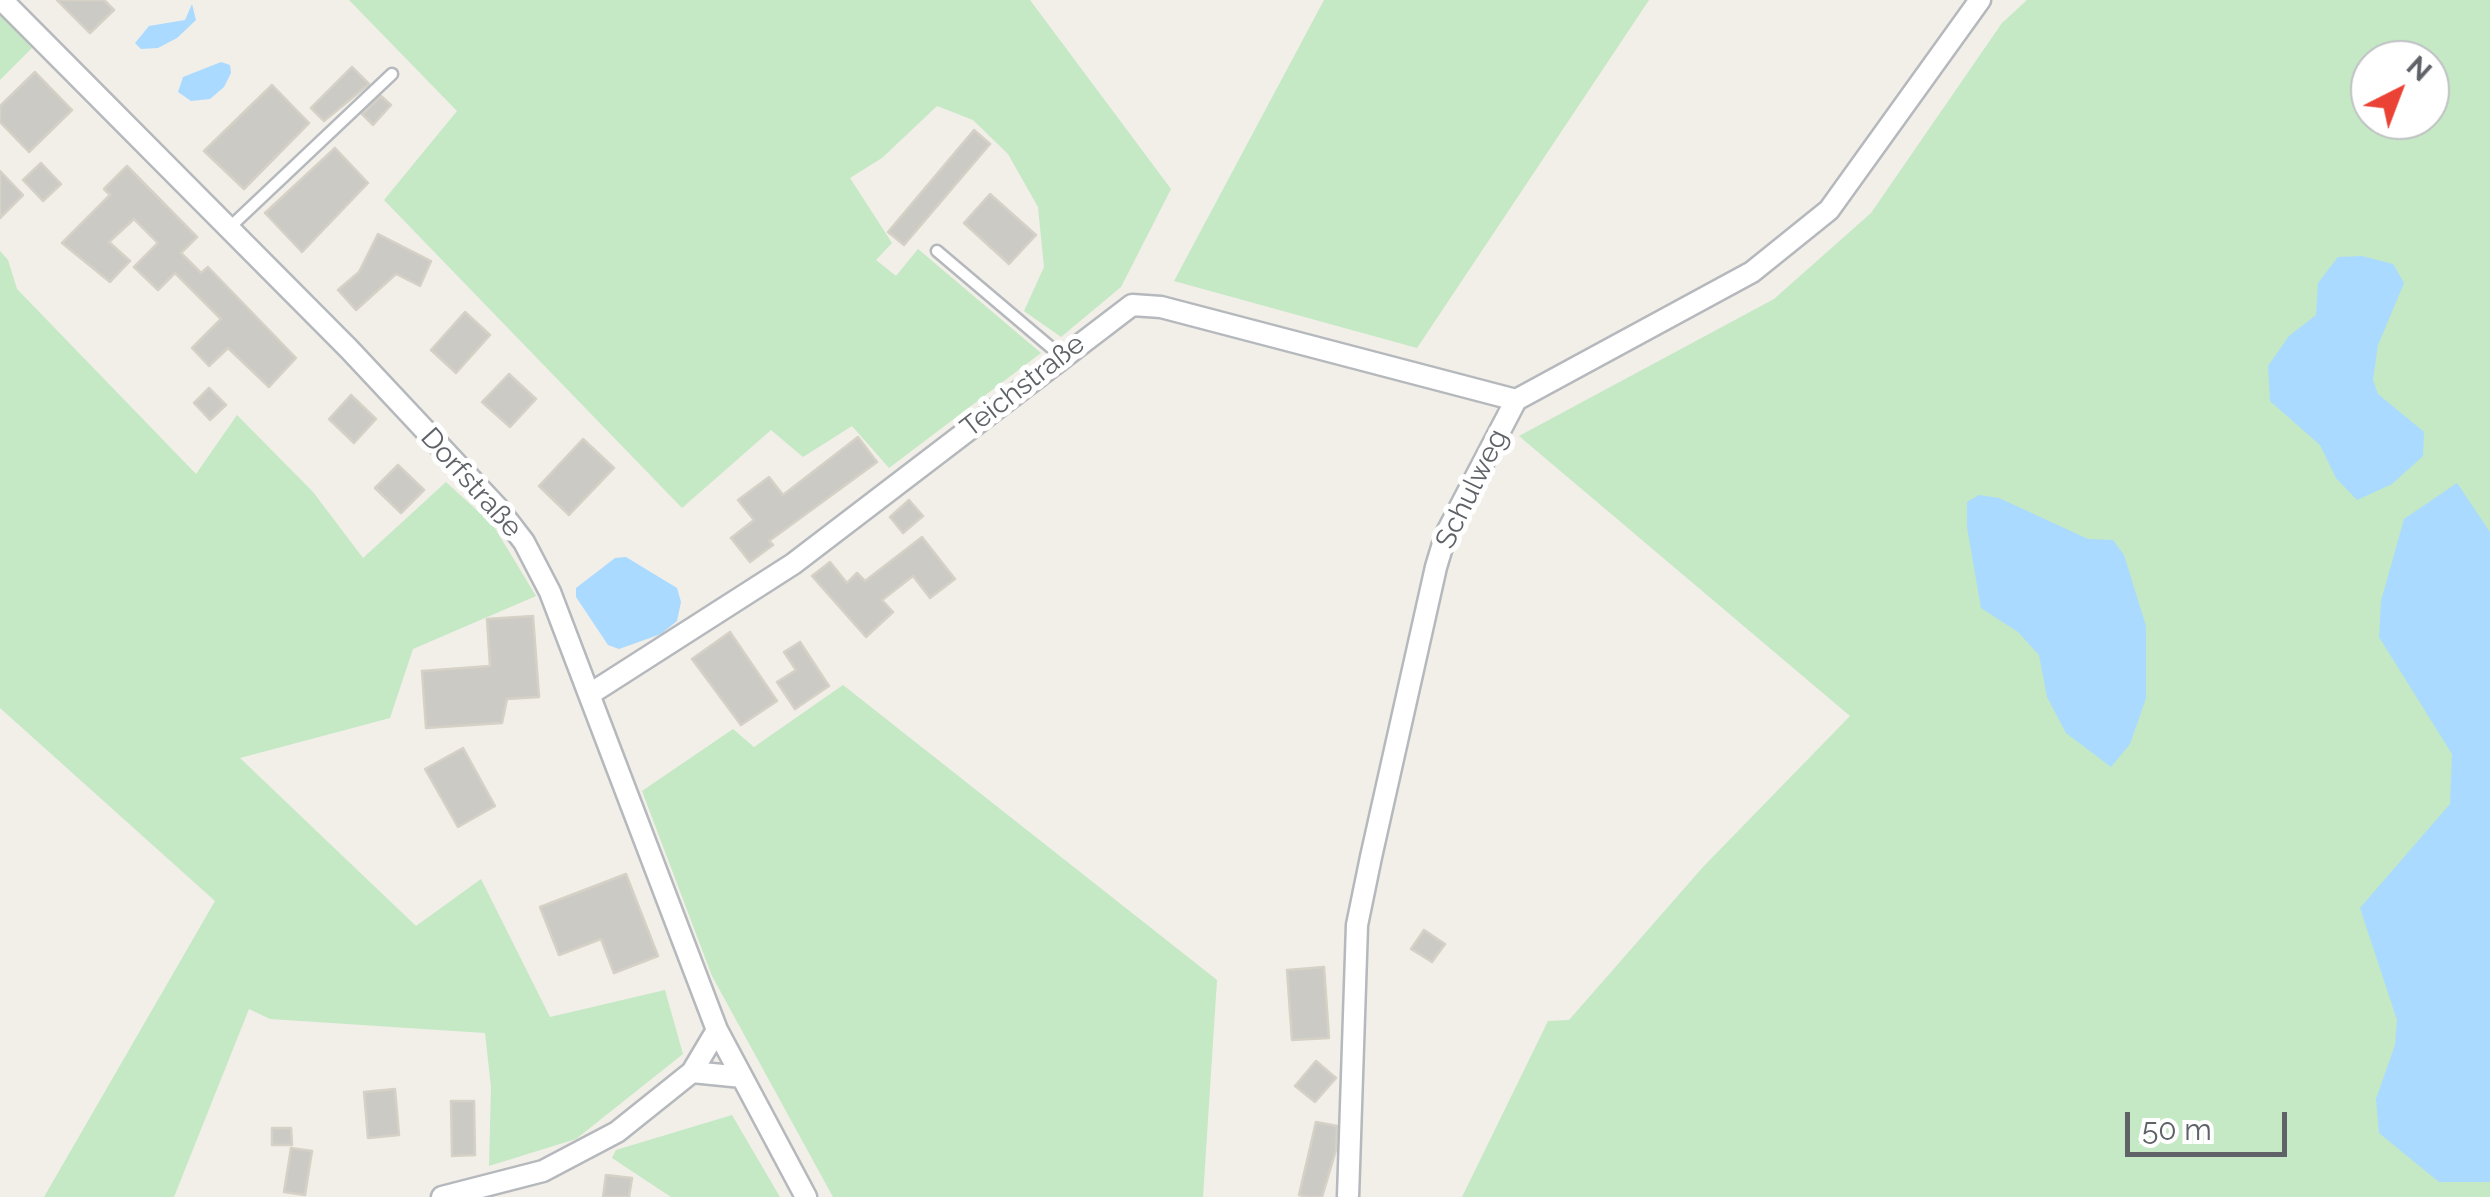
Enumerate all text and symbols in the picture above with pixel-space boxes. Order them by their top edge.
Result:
north arrow [2350,40,2450,140]
text: N [2400,49,2438,88]
street label: Teichstraße [954,327,1092,445]
street label: Dorfstraße [413,421,529,545]
street label: Schulweg [1429,424,1515,554]
scale bar [2130,1092,2292,1154]
text: 50 m [2142,1112,2212,1147]

